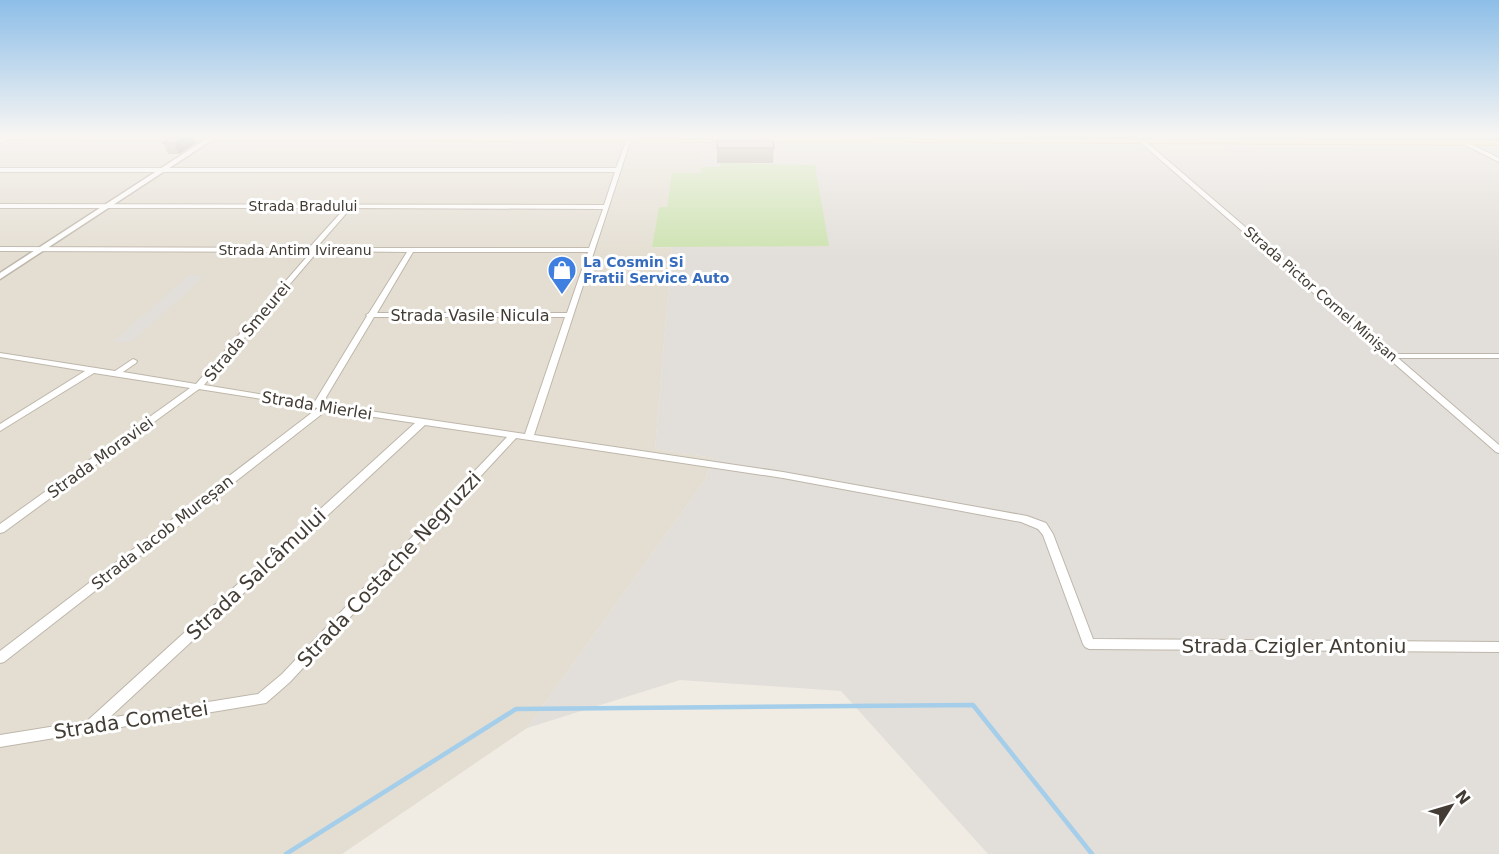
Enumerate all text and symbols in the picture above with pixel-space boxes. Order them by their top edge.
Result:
street label: Strada Bradului [249,198,357,214]
street label: Strada Pictor Cornel Minișan [1240,223,1401,366]
street label: Strada Antim Ivireanu [218,242,372,258]
shop icon: La Cosmin Si Fratii Service Auto [546,254,578,296]
place label: La Cosmin Si Fratii Service Auto [583,254,730,286]
street label: Strada Smeurei [200,278,295,385]
street label: Strada Vasile Nicula [390,306,550,325]
street label: Strada Mierlei [260,387,373,424]
street label: Strada Moraviei [44,413,157,502]
street label: Strada Costache Negruzzi [292,466,486,672]
street label: Strada Iacob Mureșan [88,471,237,594]
street label: Strada Salcâmului [181,503,331,645]
street label: Strada Czigler Antoniu [1182,634,1406,658]
street label: Strada Cometei [52,696,210,744]
north arrow [1421,776,1481,836]
text: N [1451,786,1474,808]

